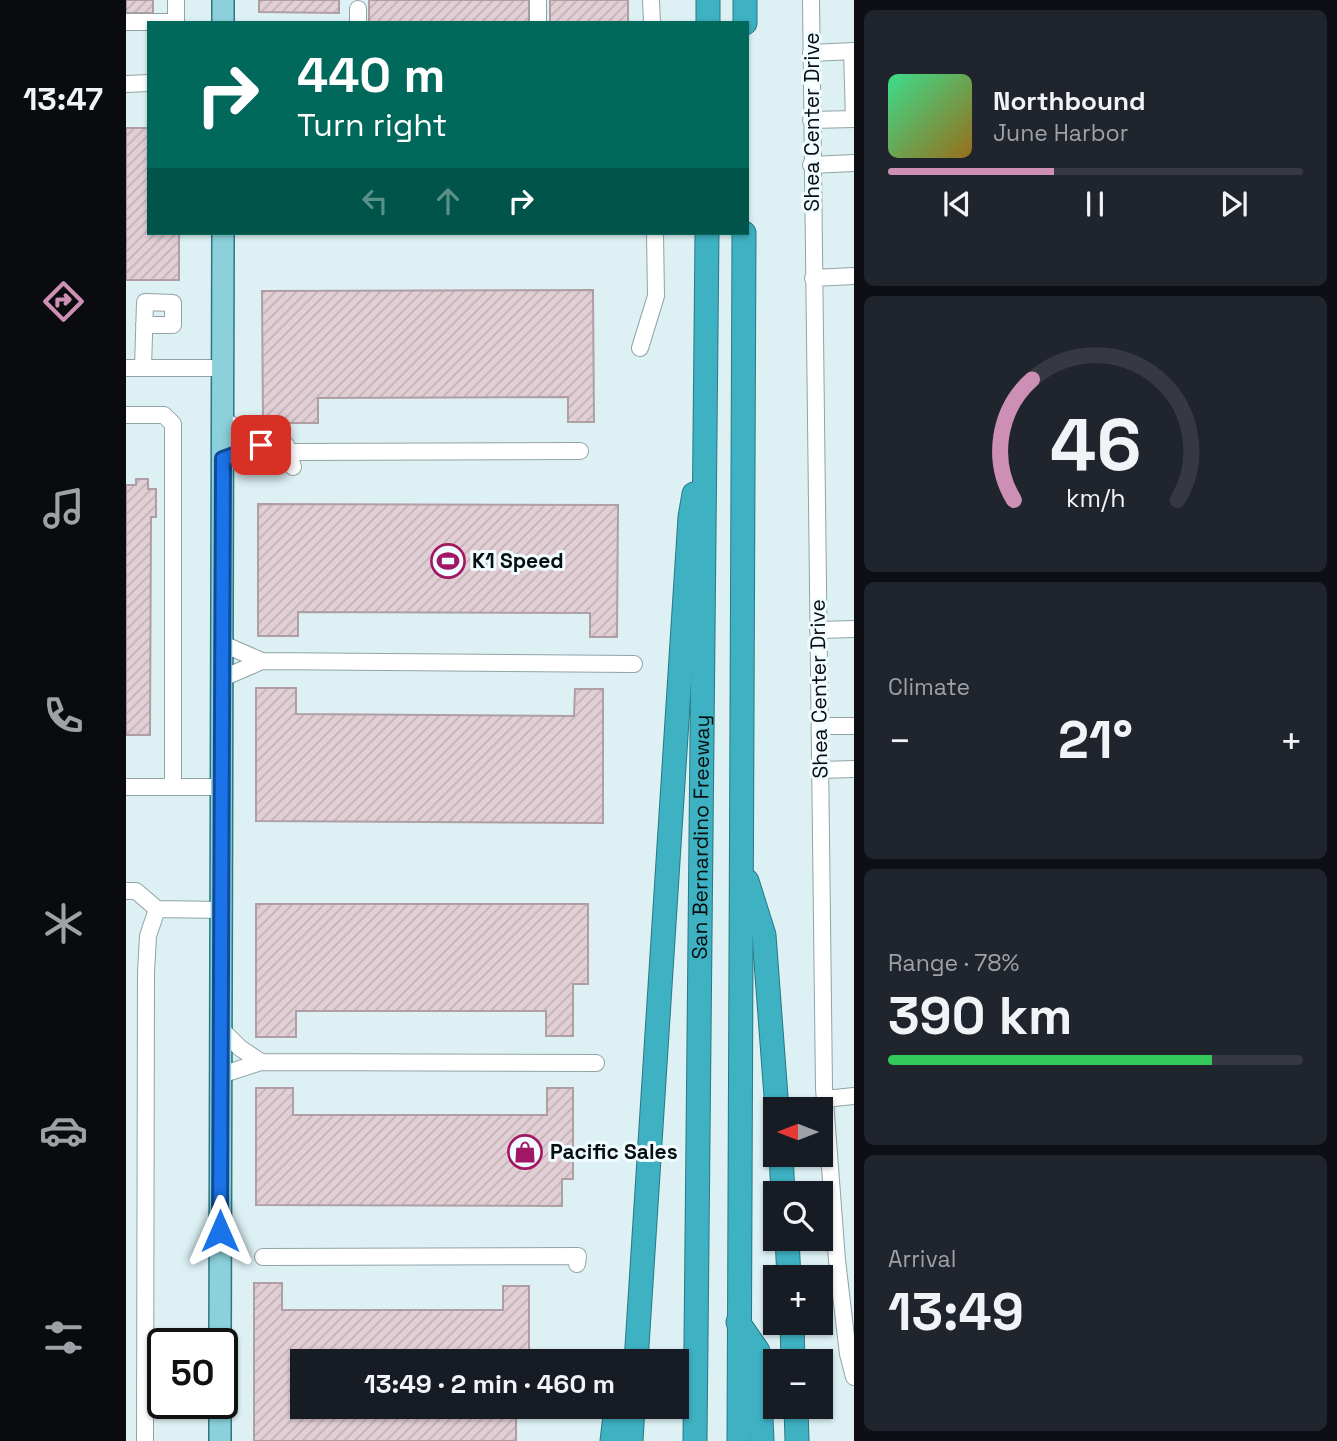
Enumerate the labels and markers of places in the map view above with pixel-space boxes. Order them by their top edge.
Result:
pin [231,415,291,475]
sports icon: K1 Speed [429,542,467,580]
place label: K1 Speed [472,547,564,574]
shop icon: Pacific Sales [506,1133,544,1171]
place label: Pacific Sales [550,1138,678,1165]

